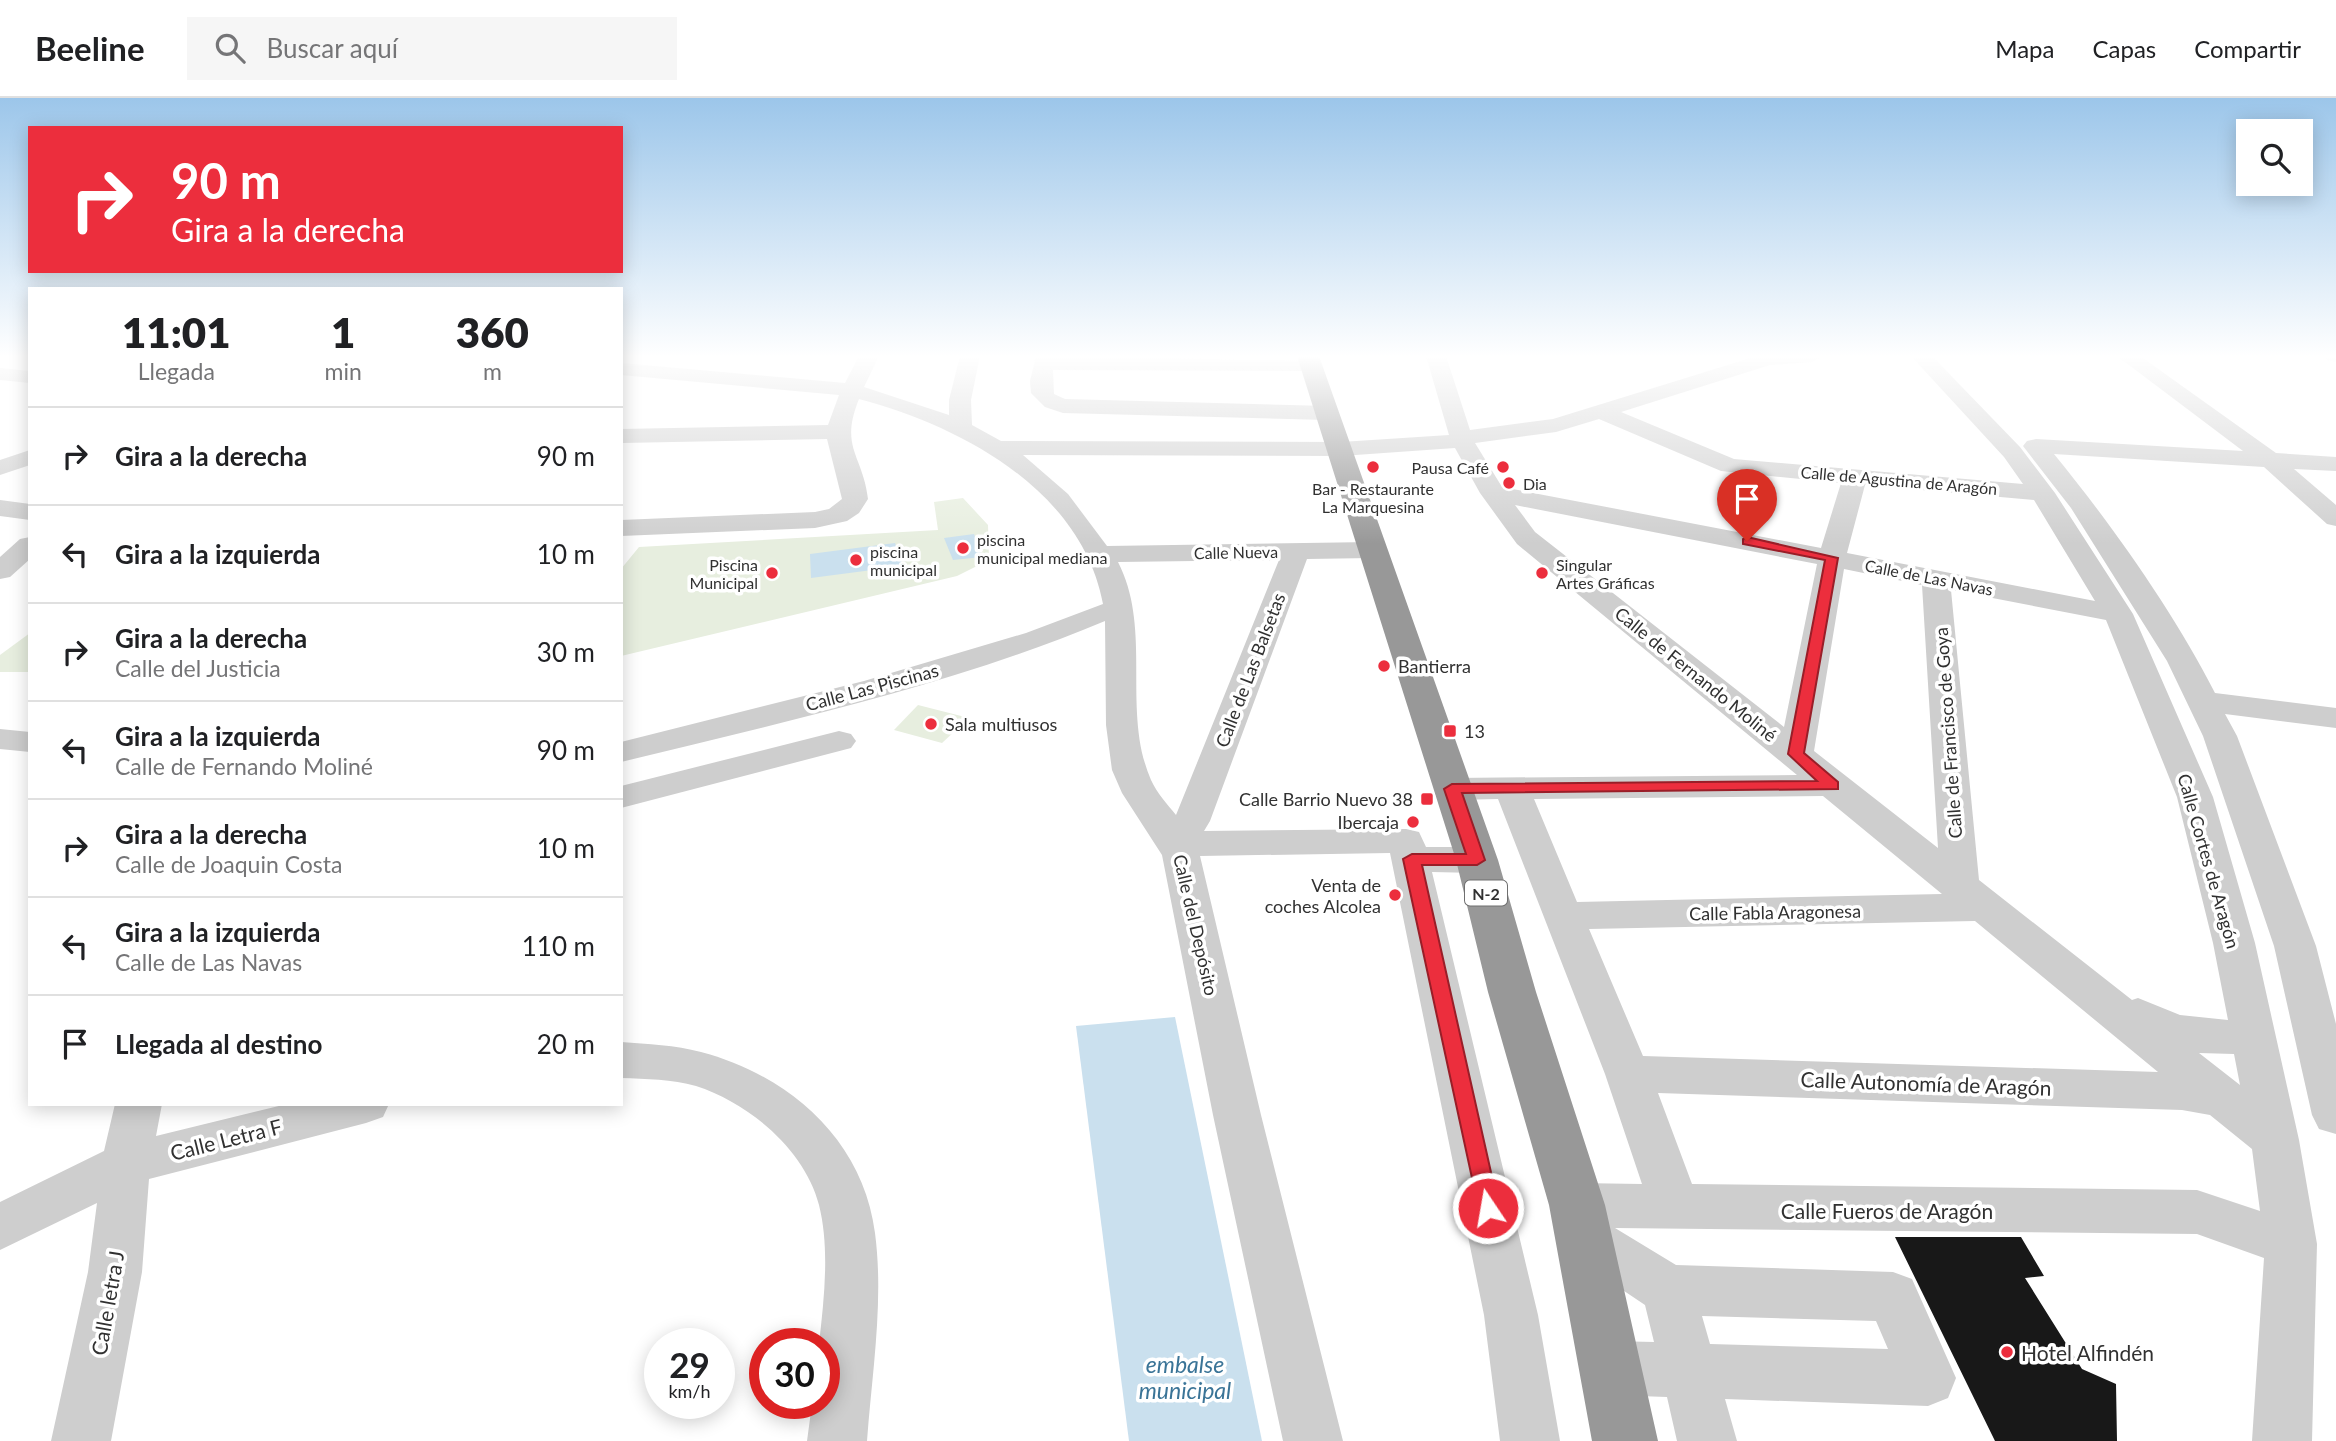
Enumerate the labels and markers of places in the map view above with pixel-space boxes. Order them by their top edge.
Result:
place label: Pausa Café [1411,458,1489,477]
marker: Bar - Restaurante La Marquesina [1365,459,1381,475]
marker: Pausa Café [1495,459,1511,475]
pin [1717,469,1777,541]
place label: Dia [1523,474,1547,493]
marker: Dia [1501,475,1517,491]
place label: Bar - Restaurante La Marquesina [1312,479,1434,516]
place label: piscina municipal mediana [977,530,1107,567]
marker: piscina municipal mediana [955,540,971,556]
place label: piscina municipal [870,542,937,579]
marker: piscina municipal [848,552,864,568]
place label: Piscina Municipal [689,555,758,592]
place label: Singular Artes Gráficas [1556,555,1655,592]
marker: Piscina Municipal [764,565,780,581]
marker: Singular Artes Gráficas [1534,565,1550,581]
place label: Bantierra [1398,655,1471,677]
marker: Bantierra [1376,658,1392,674]
place label: Sala multiusos [945,713,1058,735]
marker: Sala multiusos [923,716,939,732]
place label: 13 [1464,720,1485,742]
marker: 13 [1442,723,1458,739]
place label: Calle Barrio Nuevo 38 [1239,788,1413,810]
marker: Calle Barrio Nuevo 38 [1419,791,1435,807]
place label: Ibercaja [1338,811,1399,833]
marker: Ibercaja [1405,814,1421,830]
place label: Venta de coches Alcolea [1265,874,1381,917]
marker: Venta de coches Alcolea [1387,887,1403,903]
place label: Hotel Alfindén [2021,1340,2154,1365]
marker: Hotel Alfindén [1999,1344,2015,1360]

